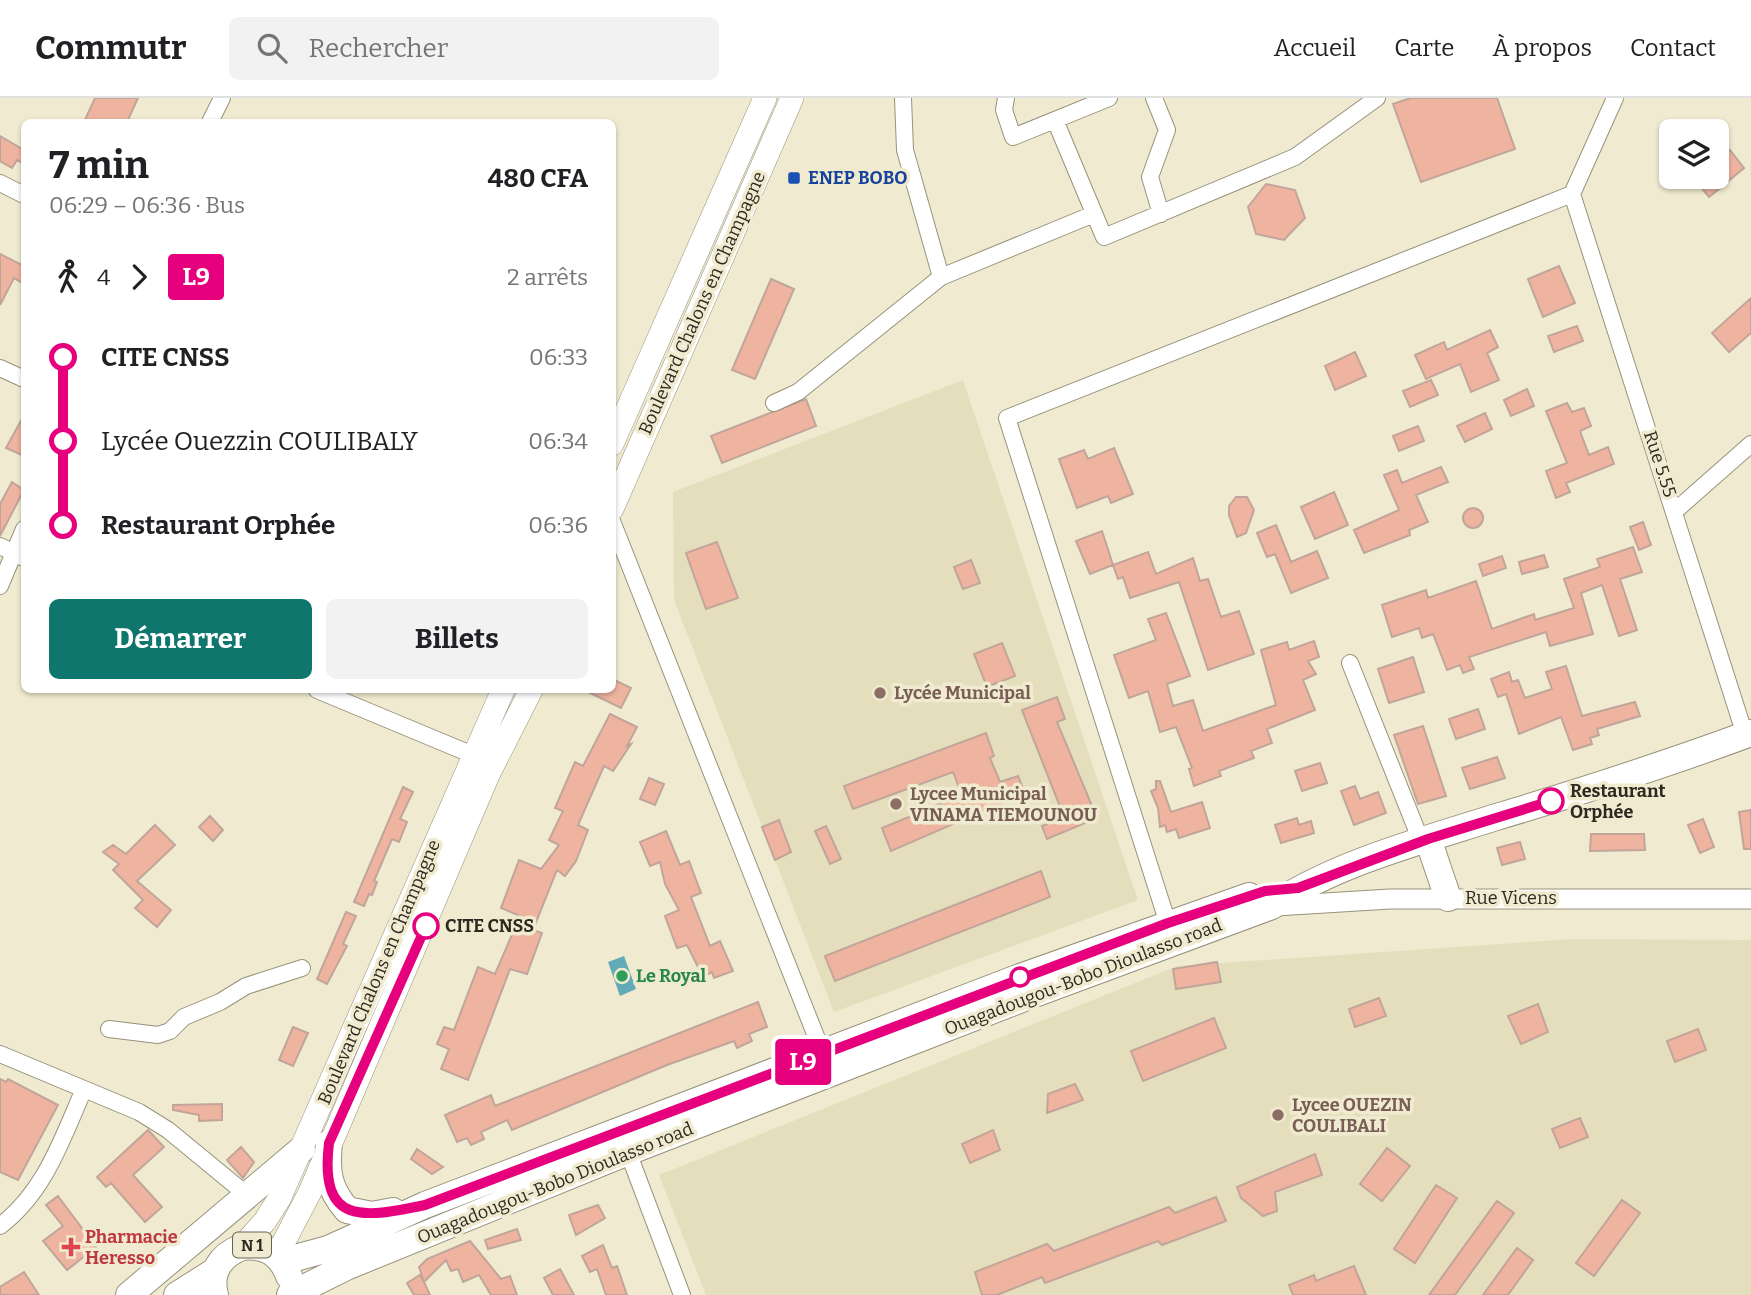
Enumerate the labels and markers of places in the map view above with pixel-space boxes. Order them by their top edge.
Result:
place label: ENEP BOBO [808,167,907,189]
marker: ENEP BOBO [786,170,802,186]
place label: Lycée Municipal [894,682,1031,704]
marker: Lycée Municipal [872,685,888,701]
place label: Restaurant Orphée [1570,780,1666,823]
place label: Lycee Municipal VINAMA TIEMOUNOU [910,783,1098,826]
marker: Restaurant Orphée [1538,788,1564,814]
marker: Lycee Municipal VINAMA TIEMOUNOU [888,796,904,812]
marker: CITE CNSS [413,913,439,939]
place label: CITE CNSS [445,915,534,937]
place label: Le Royal [636,965,707,987]
unlabelled marker [1010,967,1030,987]
marker: Le Royal [614,968,630,984]
place label: Lycee OUEZIN COULIBALI [1292,1094,1412,1137]
marker: Lycee OUEZIN COULIBALI [1270,1107,1286,1123]
place label: Pharmacie Heresso [85,1226,178,1269]
marker: Pharmacie Heresso [63,1239,79,1255]

